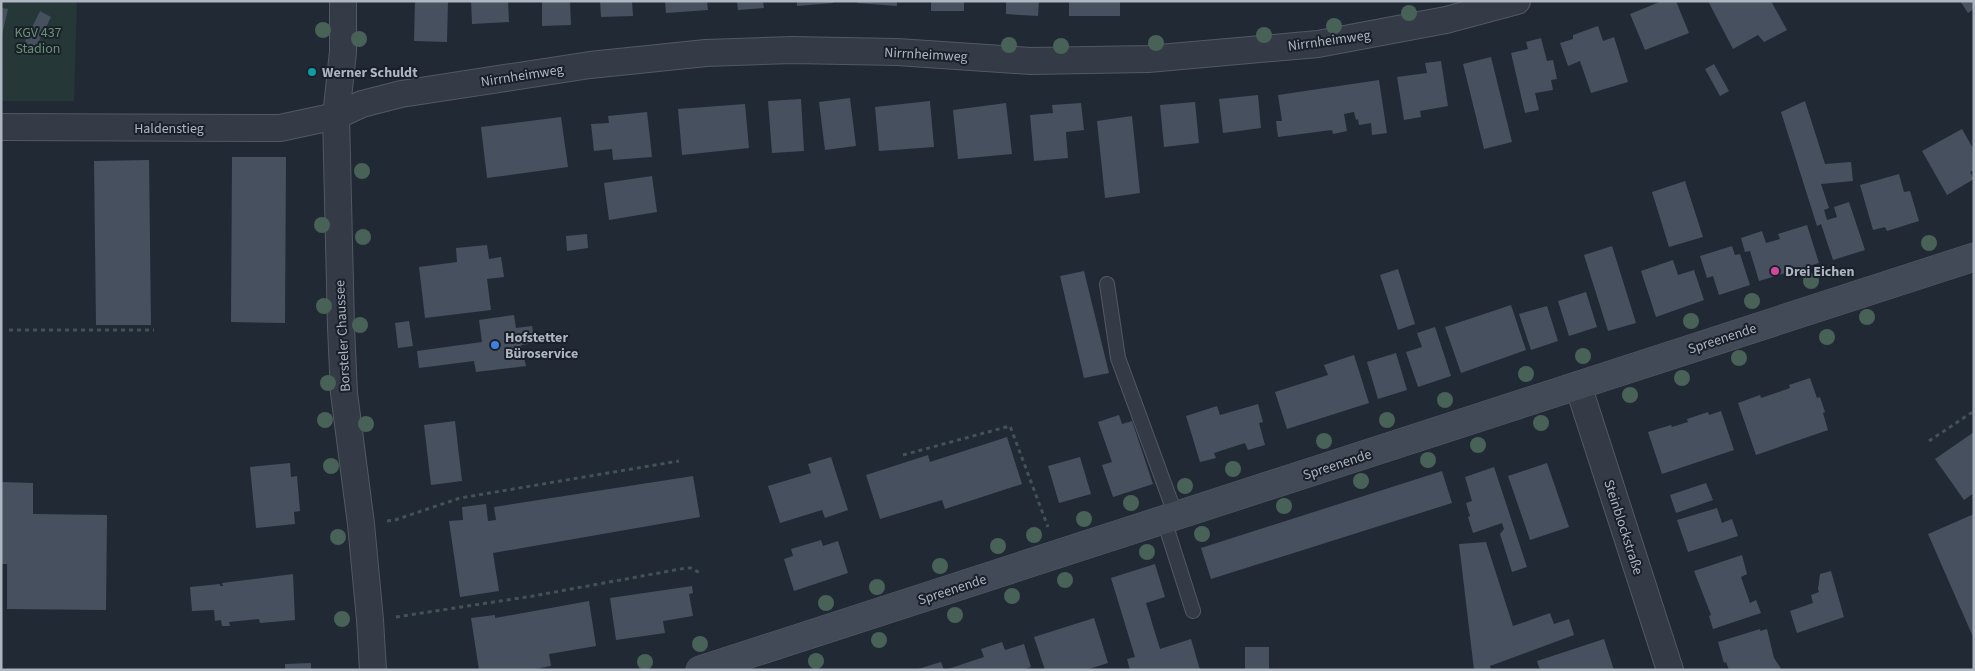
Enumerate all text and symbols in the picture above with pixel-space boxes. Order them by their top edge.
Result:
park label: KGV 437 Stadion [14,23,62,59]
street label: Nirrnheimweg [1286,25,1372,57]
street label: Nirrnheimweg [884,43,968,67]
street label: Nirrnheimweg [479,60,565,92]
place label: Werner Schuldt [322,63,418,83]
marker: Werner Schuldt [306,66,318,78]
street label: Haldenstieg [134,119,204,139]
place label: Drei Eichen [1785,262,1855,282]
marker: Drei Eichen [1769,265,1781,277]
street label: Borsteler Chaussee [330,280,356,392]
street label: Spreenende [1686,318,1759,359]
place label: Hofstetter Büroservice [505,328,578,364]
marker: Hofstetter Büroservice [489,339,501,351]
street label: Spreenende [1301,444,1374,485]
street label: Steinblockstraße [1598,477,1648,577]
street label: Spreenende [916,569,989,610]

